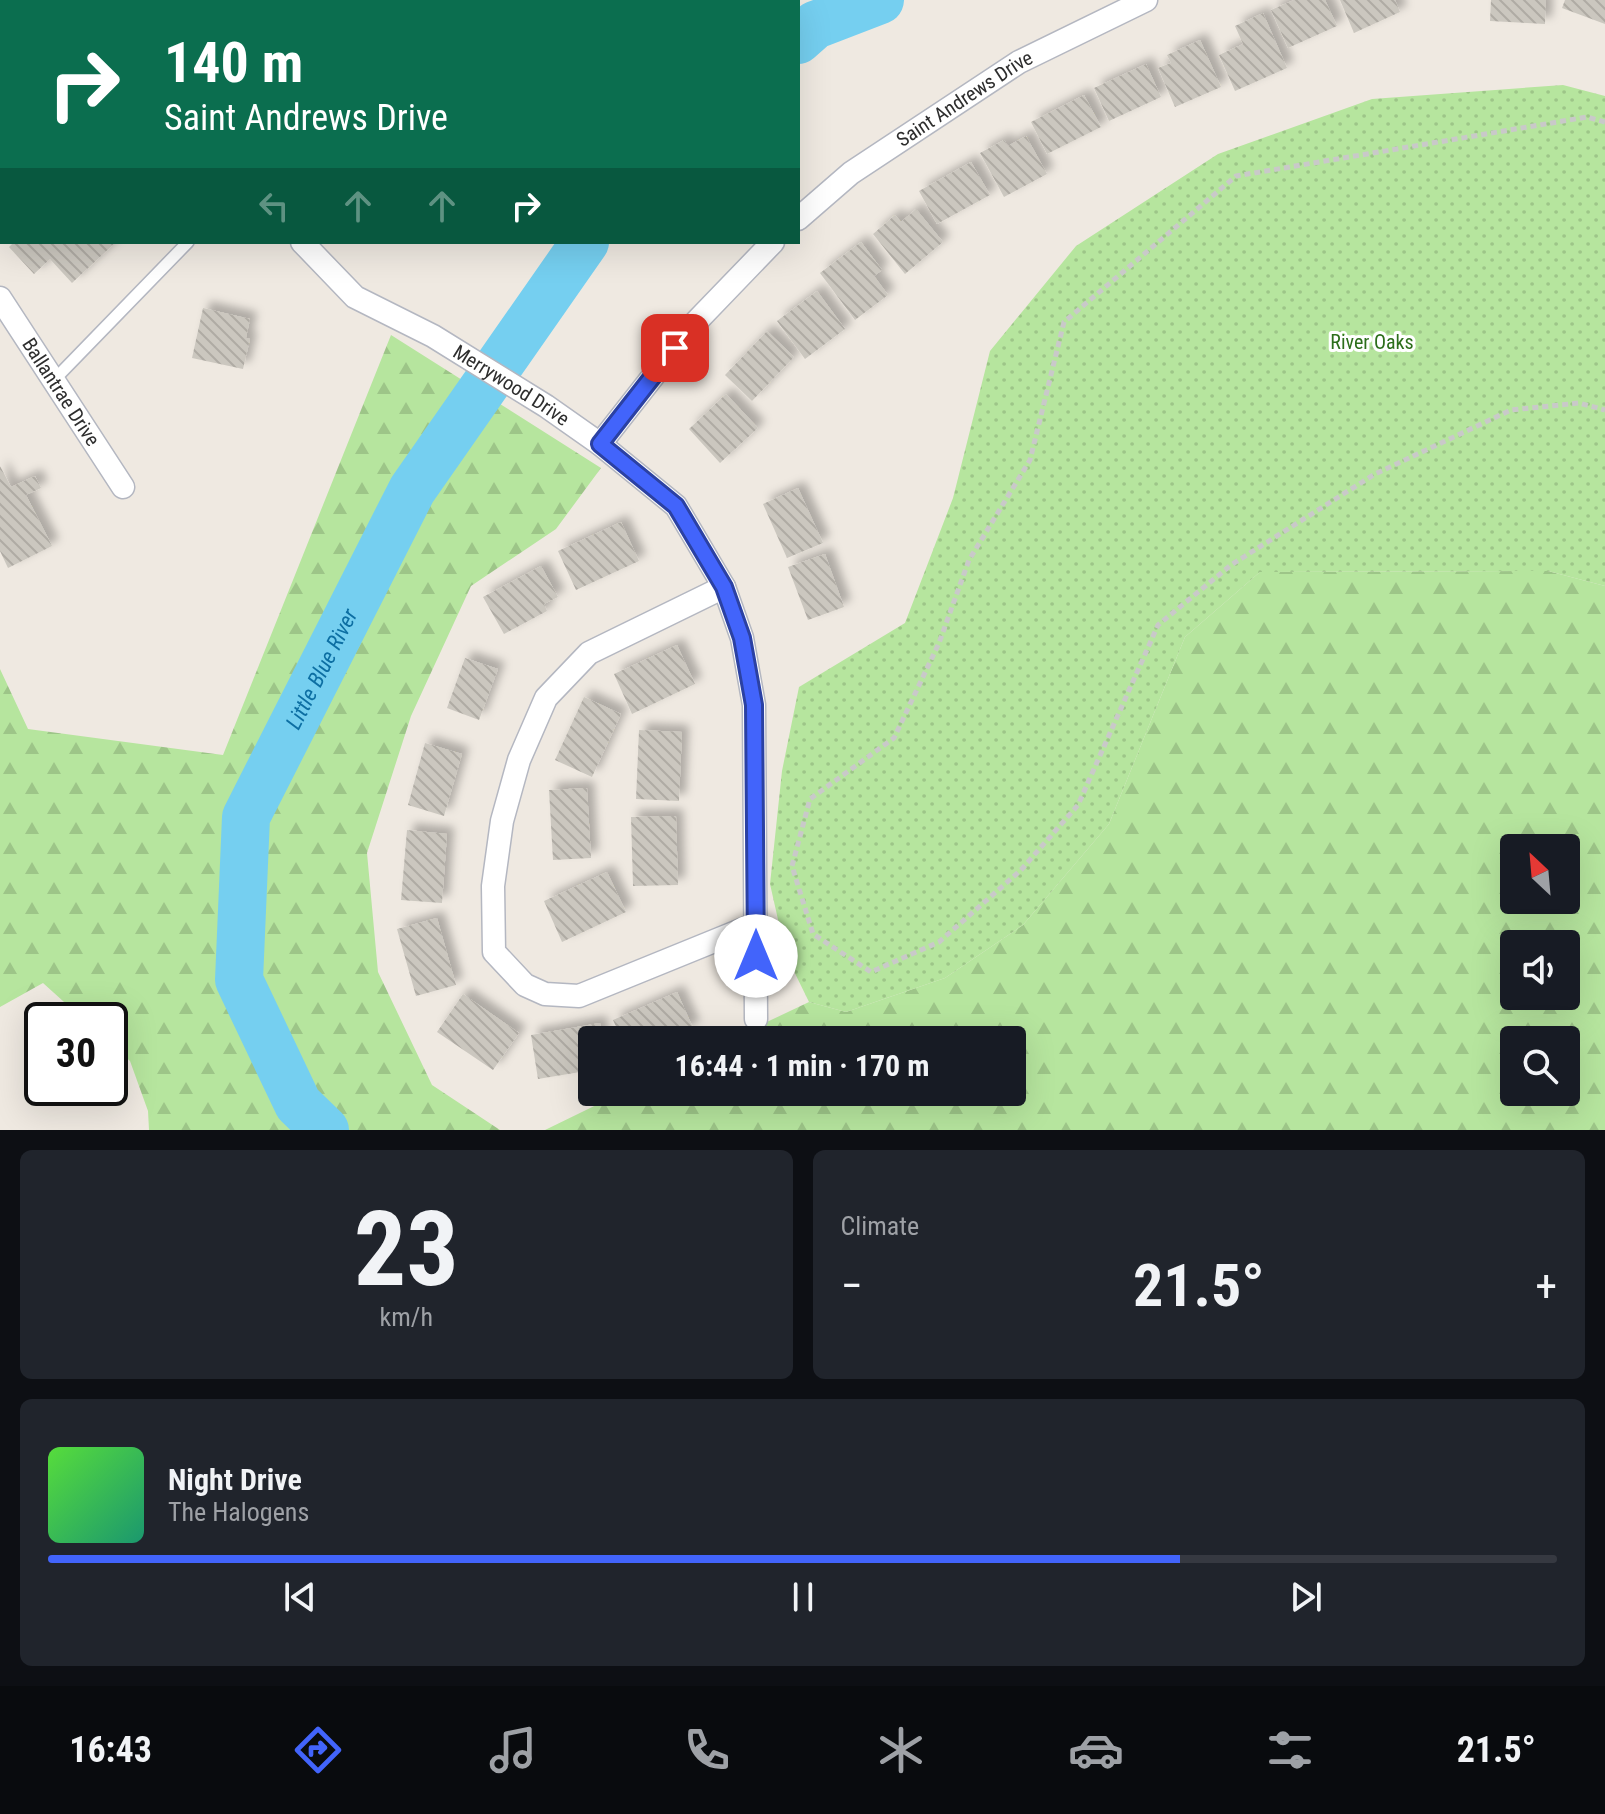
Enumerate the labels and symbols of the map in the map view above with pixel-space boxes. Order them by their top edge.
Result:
street label: Saint Andrews Drive [892,45,1036,152]
pin [641,314,709,382]
park label: River Oaks [1330,330,1414,354]
street label: Ballantrae Drive [17,333,105,450]
street label: Merrywood Drive [449,340,574,431]
water label: Little Blue River [281,605,363,733]
north arrow [1500,834,1580,914]
position arrow [714,914,798,998]
speed limit sign: 30 [24,1002,128,1106]

